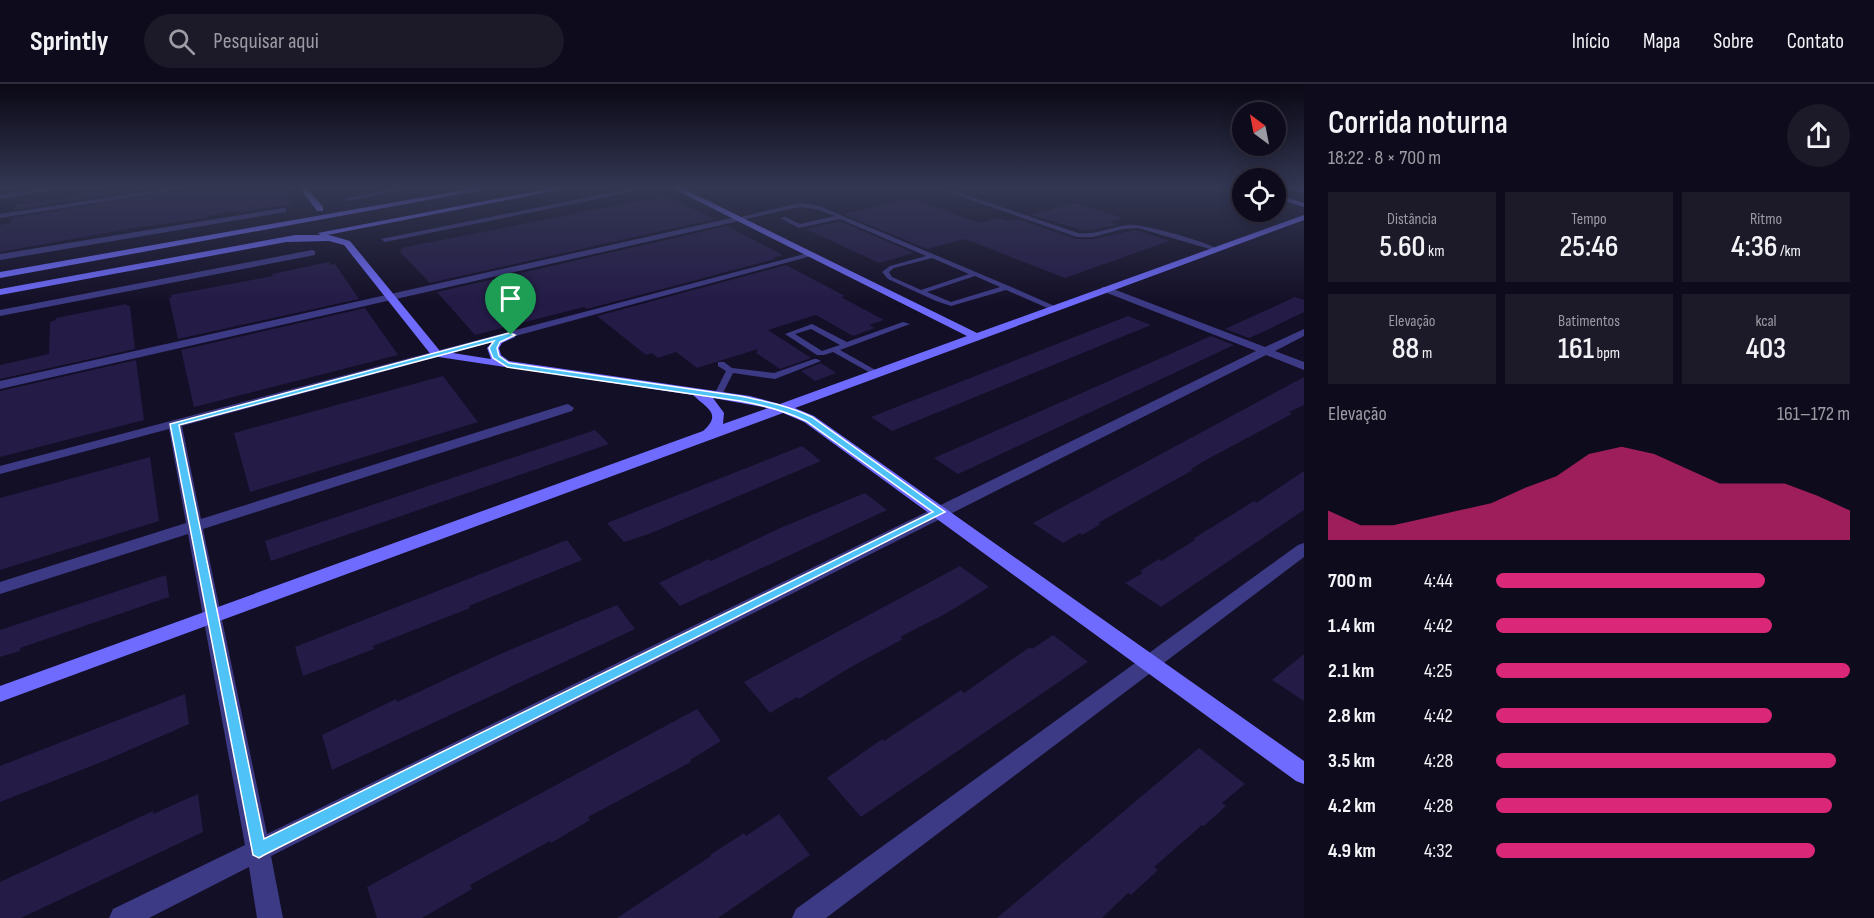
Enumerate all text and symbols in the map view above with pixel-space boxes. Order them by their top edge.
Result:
search box [144,14,564,68]
text: Sprintly [30,25,108,58]
icon: search [165,25,198,58]
text: Pesquisar aqui [213,28,319,55]
text: Início [1572,29,1610,54]
text: Mapa [1643,29,1680,54]
text: Sobre [1713,29,1754,54]
text: Contato [1787,29,1844,54]
north arrow [1232,102,1286,156]
map controls [1232,102,1286,222]
text: Corrida noturna [1328,103,1508,143]
button: share [1787,104,1850,167]
text: 18:22 · 8 × 700 m [1328,146,1441,170]
button: locate [1232,168,1286,222]
text: Distância [1387,210,1437,229]
text: Tempo [1571,210,1607,229]
text: Ritmo [1750,210,1782,229]
text: 5.60 [1380,229,1426,265]
text: 25:46 [1560,229,1618,265]
text: 4:36 [1731,229,1778,265]
text: km [1426,242,1444,261]
text: /km [1778,242,1801,261]
pin [485,273,536,335]
icon: arrive [494,282,527,315]
text: Elevação [1389,312,1436,331]
text: Batimentos [1558,312,1620,331]
text: kcal [1755,312,1777,331]
text: 88 [1392,331,1419,367]
text: 161 [1558,331,1594,367]
text: 403 [1746,331,1786,367]
text: m [1419,344,1432,363]
text: bpm [1594,344,1620,363]
text: Elevação [1328,402,1387,426]
text: 161–172 m [1777,402,1850,426]
text: 700 m [1328,569,1372,593]
text: 4:44 [1424,569,1453,593]
text: 1.4 km [1328,614,1375,638]
text: 4:42 [1424,614,1453,638]
text: 2.1 km [1328,659,1374,683]
text: 4:25 [1424,659,1452,683]
text: 2.8 km [1328,704,1376,728]
text: 4:42 [1424,704,1453,728]
text: 3.5 km [1328,749,1375,773]
text: 4:28 [1424,749,1453,773]
text: 4.2 km [1328,794,1376,818]
text: 4:28 [1424,794,1453,818]
text: 4.9 km [1328,839,1376,863]
text: 4:32 [1424,839,1453,863]

